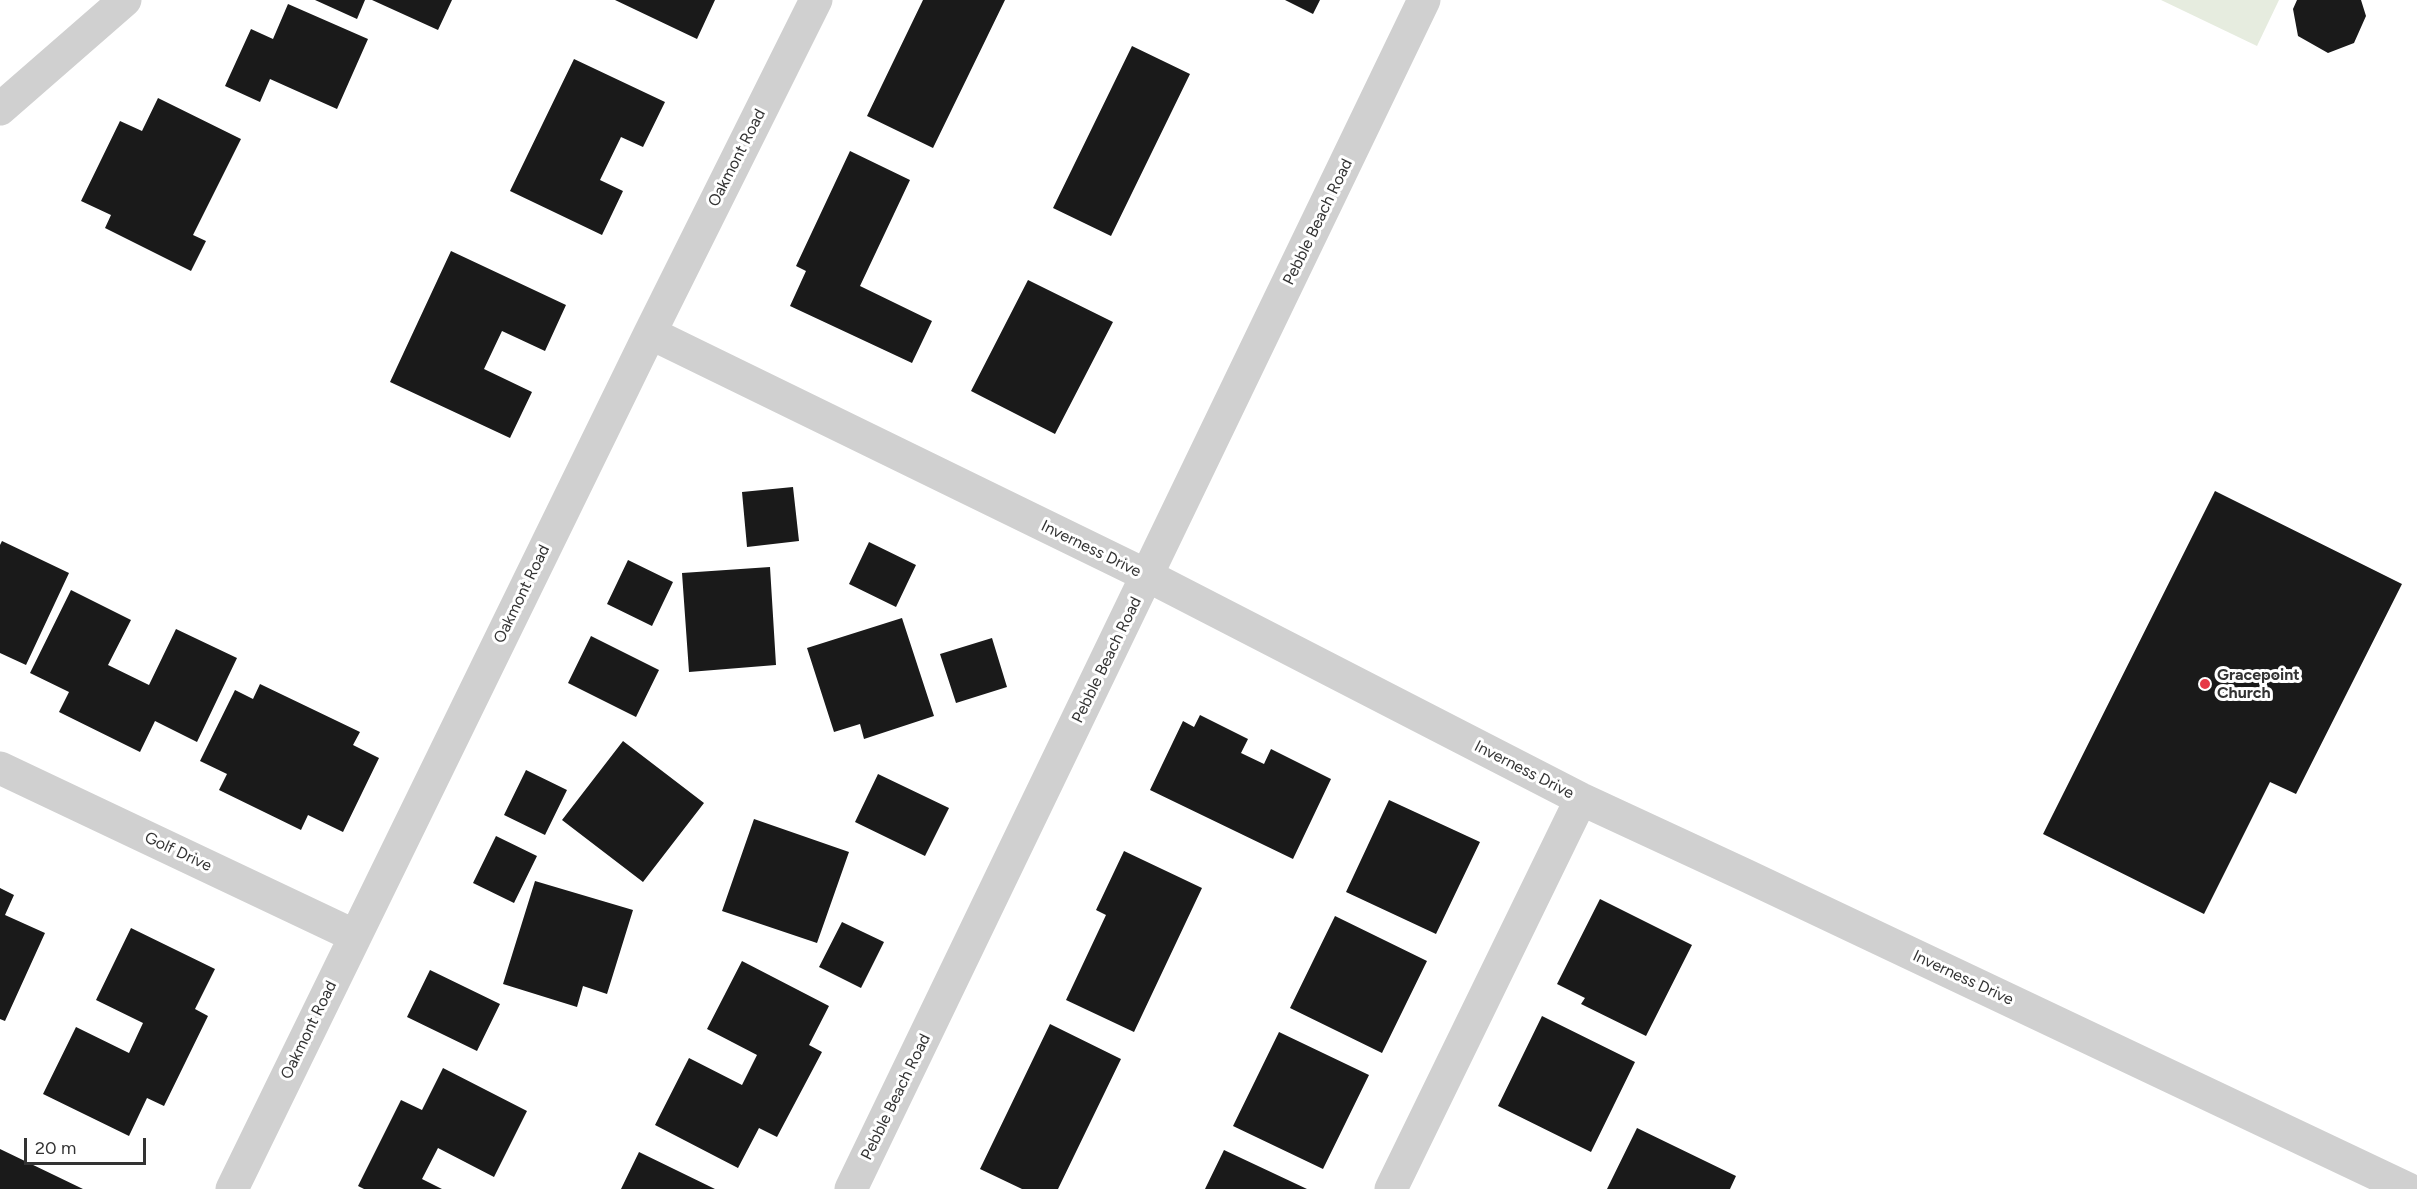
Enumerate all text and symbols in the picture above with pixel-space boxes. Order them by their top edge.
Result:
street label: Oakmont Road [704,106,770,210]
street label: Pebble Beach Road [1279,156,1357,288]
street label: Inverness Drive [1038,516,1144,582]
street label: Oakmont Road [490,542,554,646]
street label: Pebble Beach Road [1068,594,1146,726]
place label: Gracepoint Church [2217,665,2300,703]
marker: Gracepoint Church [2198,677,2212,691]
street label: Inverness Drive [1471,737,1577,803]
street label: Golf Drive [141,828,215,876]
street label: Inverness Drive [1910,946,2016,1010]
street label: Oakmont Road [277,978,341,1082]
street label: Pebble Beach Road [857,1031,935,1163]
scale bar [27,1126,148,1164]
text: 20 m [35,1137,76,1159]

